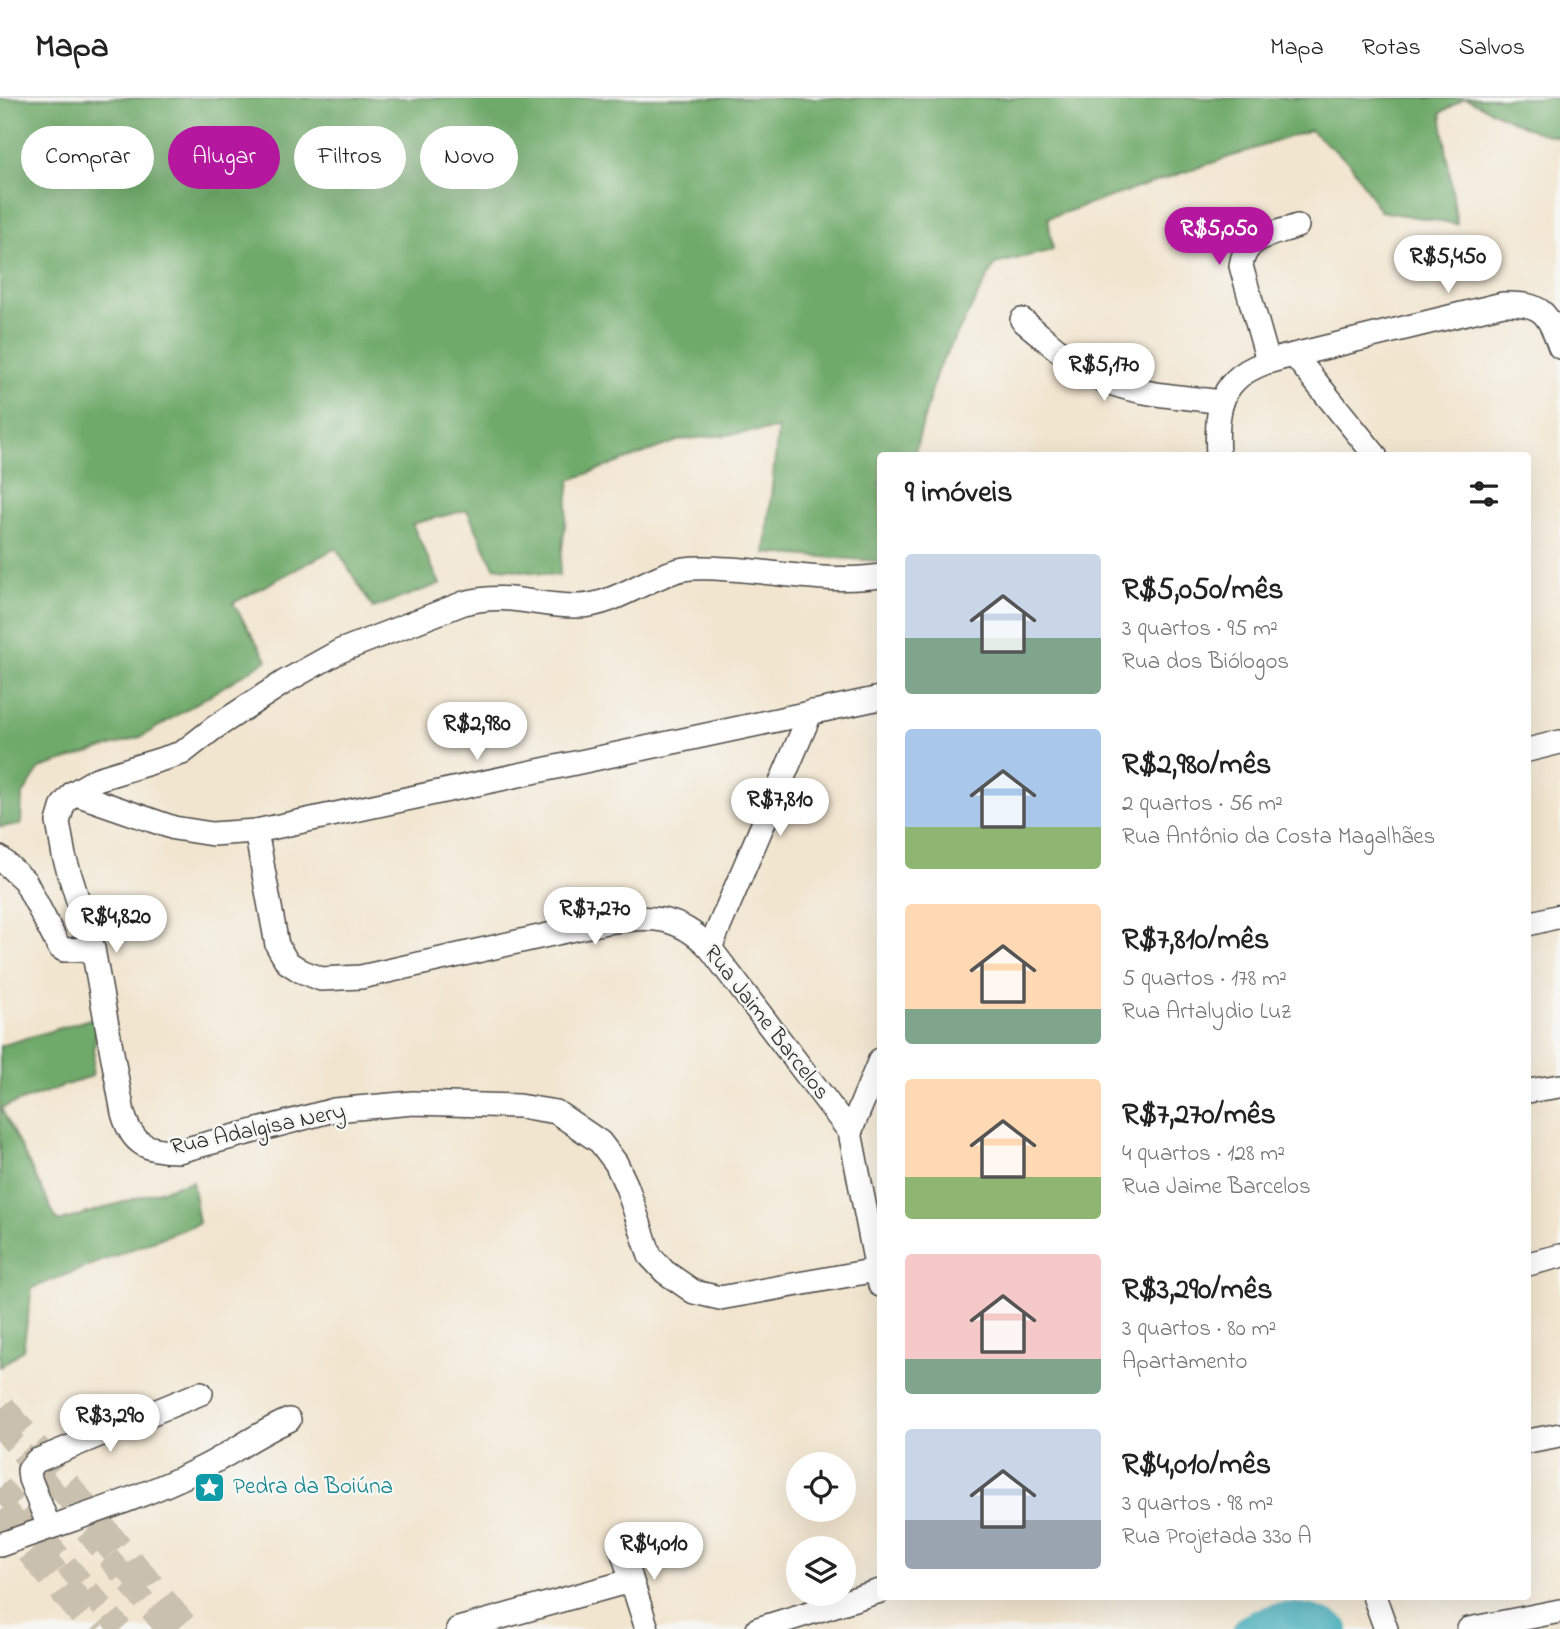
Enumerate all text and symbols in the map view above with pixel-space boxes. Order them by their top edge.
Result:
text: Mapa [35,24,109,72]
text: Mapa [1270,31,1324,66]
text: Rotas [1362,31,1421,66]
text: Salvos [1459,31,1525,66]
chip: Comprar [21,126,154,189]
chip: Alugar [168,126,280,189]
chip: Filtros [294,126,406,189]
chip: Novo [420,126,518,189]
pin: R$5,050 [1154,208,1284,267]
text: R$5,050 [1181,213,1257,246]
pin: R$5,450 [1383,236,1513,295]
text: R$5,450 [1410,241,1486,274]
pin: R$5,170 [1039,344,1169,403]
text: R$5,170 [1069,349,1139,382]
text: 9 imóveis [905,472,1012,516]
icon: filters [1465,475,1503,513]
text: R$5,050/mês [1122,569,1283,613]
icon: home [961,582,1045,666]
text: 3 quartos · 95 m² [1122,613,1278,646]
text: Rua dos Biólogos [1122,646,1289,679]
pin: R$2,980 [412,702,542,762]
text: R$2,980 [443,708,511,741]
text: R$2,980/mês [1122,744,1271,788]
icon: home [961,757,1045,841]
pin: R$7,810 [715,778,845,838]
text: R$7,810 [747,784,813,817]
text: 2 quartos · 56 m² [1122,788,1283,821]
text: Rua Antônio da Costa Magalhães [1122,821,1435,854]
pin: R$7,270 [530,888,660,947]
text: R$7,270 [560,893,630,926]
pin: R$4,820 [51,896,181,955]
text: R$4,820 [81,901,151,934]
text: R$7,810/mês [1122,919,1269,963]
icon: home [961,932,1045,1016]
street label: Rua Jaime Barcelos [695,938,837,1108]
text: 5 quartos · 178 m² [1122,963,1287,996]
text: Rua Artalydio Luz [1122,996,1291,1029]
text: R$7,270/mês [1122,1094,1276,1138]
street label: Rua Adalgisa Nery [168,1095,349,1167]
icon: home [961,1107,1045,1191]
text: 4 quartos · 128 m² [1122,1138,1285,1171]
text: Rua Jaime Barcelos [1122,1171,1311,1204]
text: R$3,290/mês [1122,1269,1272,1313]
icon: home [961,1282,1045,1366]
text: 3 quartos · 80 m² [1122,1313,1276,1346]
text: Apartamento [1122,1346,1248,1379]
pin: R$3,290 [45,1394,175,1454]
text: R$3,290 [76,1400,144,1433]
text: R$4,010/mês [1122,1444,1271,1488]
map controls [786,1452,856,1606]
button: locate [786,1452,856,1522]
icon: home [961,1457,1045,1541]
place icon: Pedra da Boiúna [193,1470,227,1504]
place label: Pedra da Boiúna [233,1471,393,1504]
text: 3 quartos · 98 m² [1122,1488,1273,1521]
text: Rua Projetada 330 A [1122,1521,1312,1554]
pin: R$4,010 [589,1522,719,1582]
text: R$4,010 [620,1528,688,1561]
button: layers [786,1536,856,1606]

